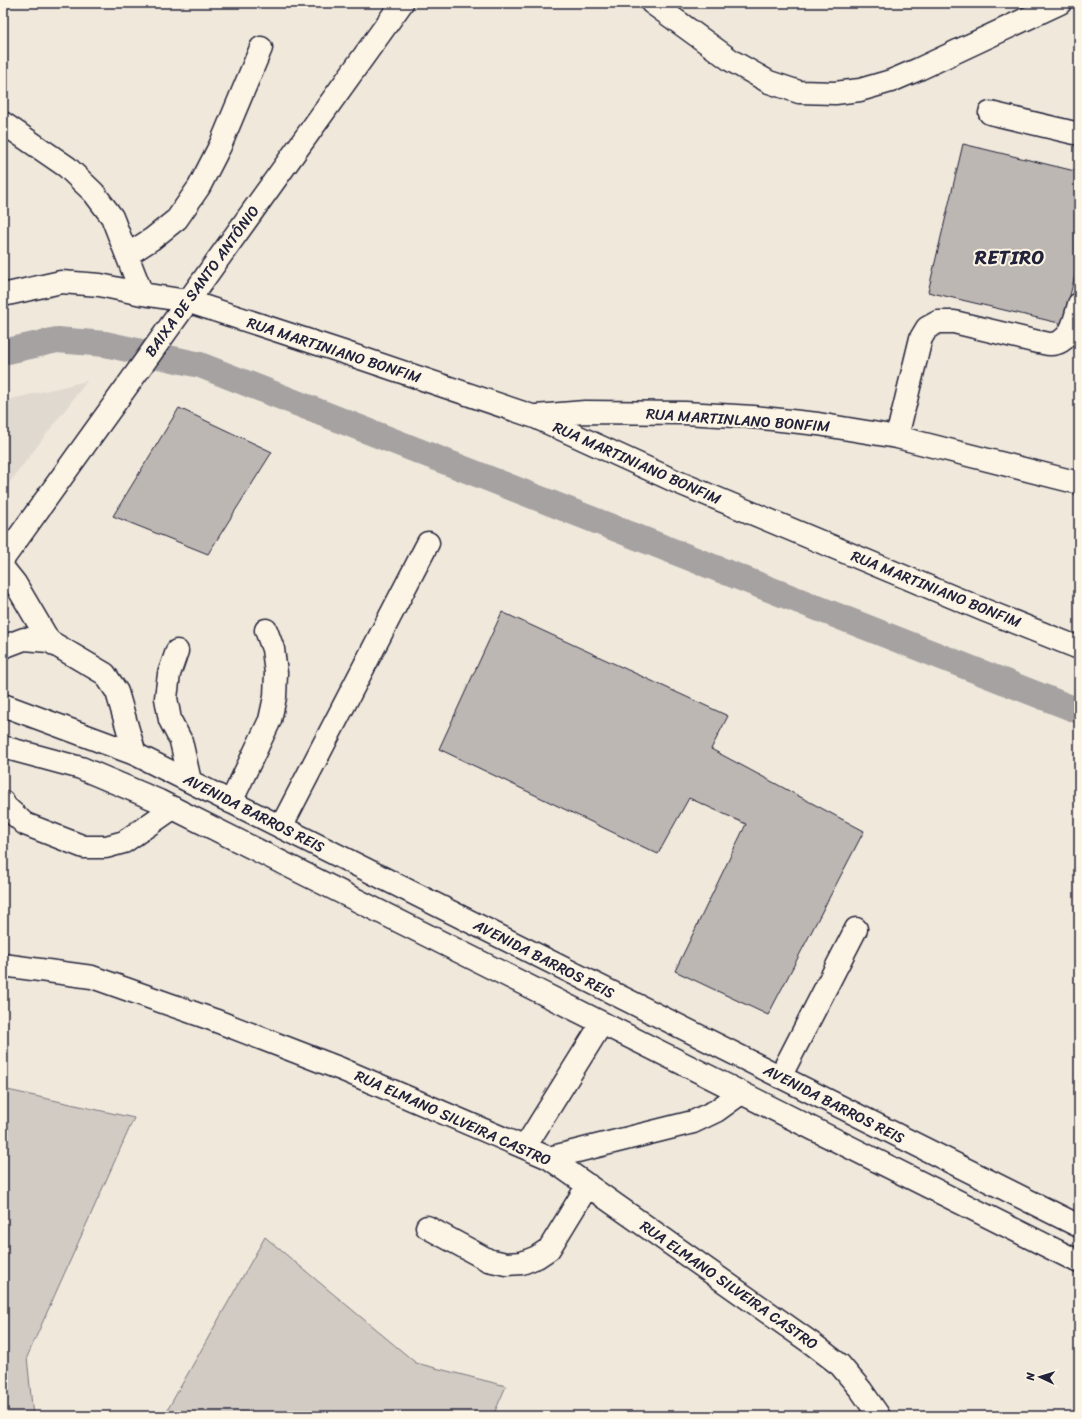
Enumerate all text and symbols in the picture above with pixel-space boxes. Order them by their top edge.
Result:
street label: BAIXA DE SANTO ANTÔNIO [138,200,266,362]
district label: RETIRO [974,241,1045,274]
street label: RUA MARTINIANO BONFIM [244,310,425,391]
street label: RUA MARTINLANO BONFIM [645,401,831,439]
street label: RUA MARTINIANO BONFIM [549,414,726,512]
street label: RUA MARTINIANO BONFIM [847,543,1026,635]
street label: AVENIDA BARROS REIS [178,766,329,860]
street label: AVENIDA BARROS REIS [468,912,619,1006]
street label: AVENIDA BARROS REIS [758,1057,909,1151]
street label: RUA ELMANO SILVEIRA CASTRO [351,1063,556,1173]
street label: RUA ELMANO SILVEIRA CASTRO [634,1213,824,1357]
north arrow [1020,1357,1060,1397]
text: N [1021,1371,1040,1382]

